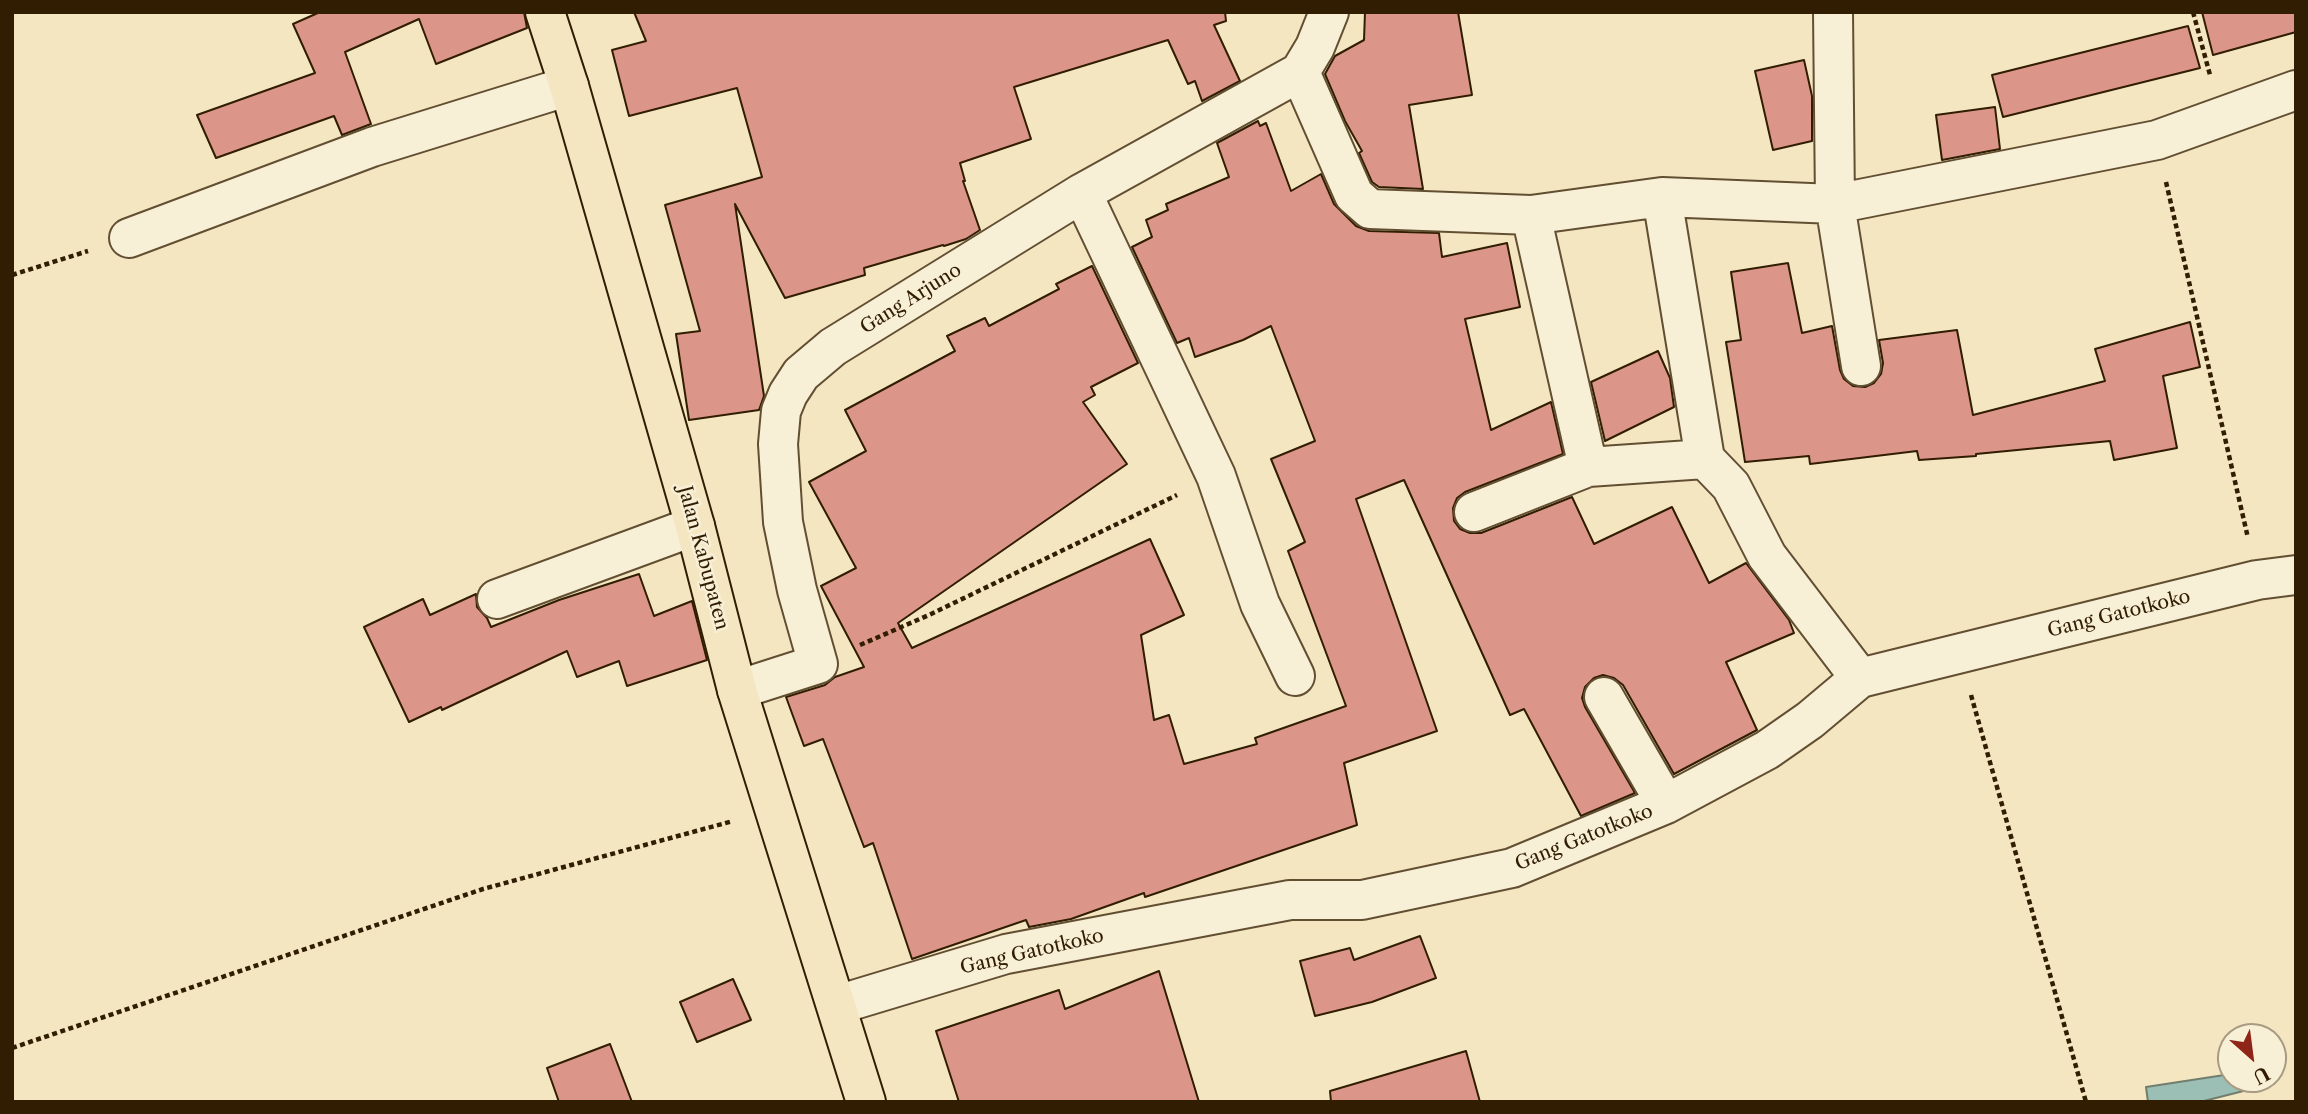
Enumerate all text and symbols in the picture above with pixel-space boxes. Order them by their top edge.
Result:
street label: Gang Arjuno [856,259,966,339]
street label: Jalan Kabupaten [673,484,733,632]
street label: Gang Gatotkoko [2045,585,2193,643]
street label: Gang Gatotkoko [1512,800,1656,876]
street label: Gang Gatotkoko [958,924,1106,980]
north arrow [2217,1023,2287,1093]
text: U [2249,1061,2273,1089]

